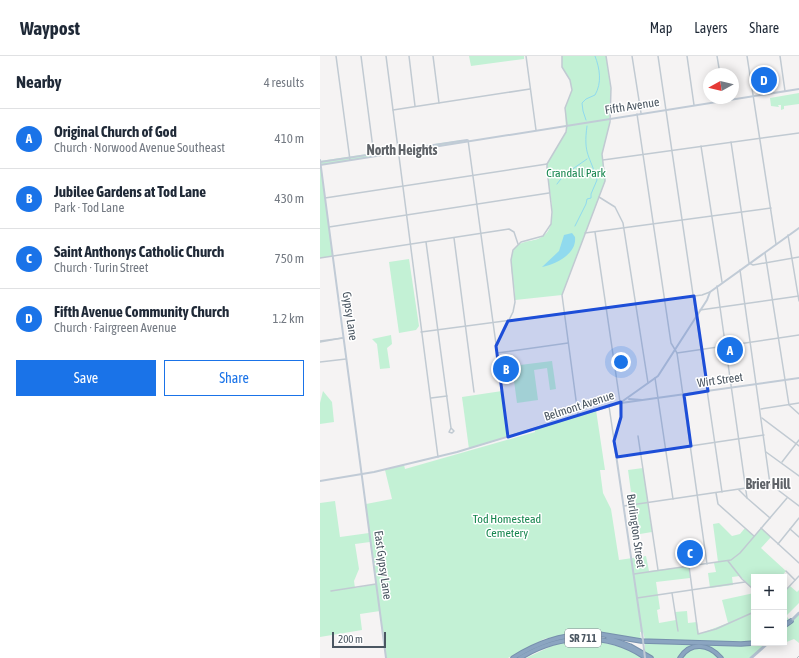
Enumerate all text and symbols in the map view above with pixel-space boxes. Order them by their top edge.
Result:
text: Waypost [20,17,80,39]
text: Map [650,20,672,36]
text: Layers [694,20,727,36]
text: Share [749,20,779,36]
pin: D [751,65,777,95]
north arrow [703,68,739,104]
text: Nearby [16,72,62,92]
text: 4 results [264,75,304,90]
street label: Fifth Avenue [604,95,660,117]
text: Original Church of God [54,123,177,140]
text: A [26,131,32,146]
text: 410 m [275,131,304,146]
text: Church · Norwood Avenue Southeast [54,140,225,155]
district label: North Heights [366,142,438,158]
park label: Crandall Park [546,166,606,180]
text: Jubilee Gardens at Tod Lane [54,183,206,200]
text: B [26,191,32,206]
text: 430 m [275,191,304,206]
text: Park · Tod Lane [54,200,124,215]
text: Saint Anthonys Catholic Church [54,243,224,260]
text: C [26,251,32,266]
text: 750 m [275,251,304,266]
text: Church · Turin Street [54,260,149,275]
street label: Gypsy Lane [340,291,360,341]
text: Fifth Avenue Community Church [54,303,229,320]
text: D [25,311,33,326]
text: 1.2 km [273,311,304,326]
text: Church · Fairgreen Avenue [54,320,176,335]
pin: A [717,335,743,365]
your location [611,352,631,372]
pin: B [493,354,519,384]
button: Save [16,360,156,396]
button: Share [164,360,304,396]
street label: Wirt Street [696,370,744,390]
street label: Belmont Avenue [542,388,616,424]
district label: Brier Hill [745,476,791,492]
street label: Burlington Street [624,493,648,570]
park label: Tod Homestead Cemetery [473,512,541,540]
street label: East Gypsy Lane [371,530,395,600]
pin: C [677,538,703,568]
map controls [751,574,787,646]
button: + [751,574,787,610]
button: − [751,610,787,646]
road number: SR 711 [565,629,601,647]
scale bar [332,630,386,649]
text: 200 m [338,633,363,645]

